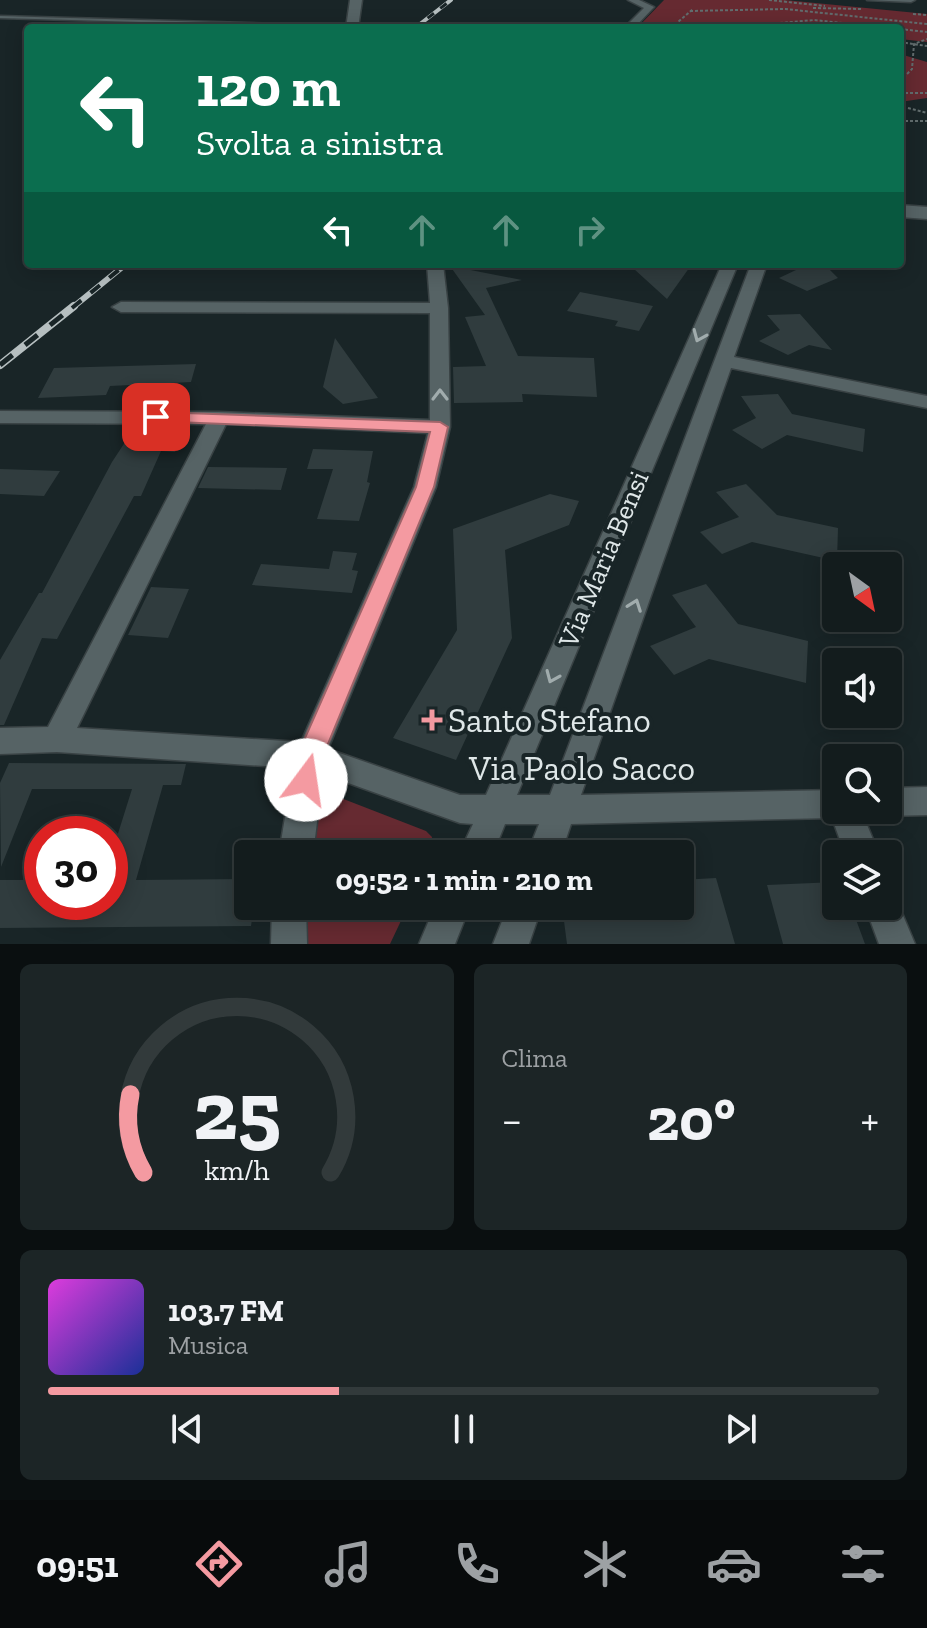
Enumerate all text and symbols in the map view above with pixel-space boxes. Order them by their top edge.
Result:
text: 120 m [196,53,340,120]
icon: left [64,56,168,160]
text: Svolta a sinistra [196,121,443,164]
icon: left [316,208,360,252]
icon: ahead [400,208,444,252]
icon: ahead [484,208,528,252]
icon: right [568,208,612,252]
one-way arrow [693,327,709,342]
pin [122,383,190,451]
one-way arrow [431,388,449,401]
icon: arrive [134,395,178,439]
street label: Via Maria Bensi [551,466,656,654]
north arrow [822,552,902,632]
map controls [822,552,902,920]
one-way arrow [625,599,642,613]
button: sound [822,648,902,728]
one-way arrow [546,669,562,683]
place label: Santo Stefano [448,700,651,741]
marker: Santo Stefano [423,711,441,729]
position arrow [264,738,348,822]
button: search [822,744,902,824]
street label: Via Paolo Sacco [468,748,695,789]
speed limit sign: 30 [24,816,128,920]
button: layers [822,840,902,920]
text: 09:52 · 1 min · 210 m [336,862,592,898]
text: Clima [502,1042,568,1074]
text: 25 [193,1060,281,1160]
text: 20° [647,1083,736,1155]
text: − [502,1093,522,1146]
text: + [860,1093,879,1146]
text: km/h [204,1153,269,1187]
text: 103.7 FM [168,1293,284,1329]
text: Musica [168,1329,248,1361]
icon: previous [165,1407,209,1451]
icon: pause [442,1407,486,1451]
icon: next [719,1407,763,1451]
icon: directions [191,1536,247,1592]
icon: music [320,1536,376,1592]
icon: phone [449,1536,505,1592]
icon: climate [577,1536,633,1592]
icon: car [706,1536,762,1592]
icon: filters [835,1536,891,1592]
text: 09:51 [36,1543,119,1586]

